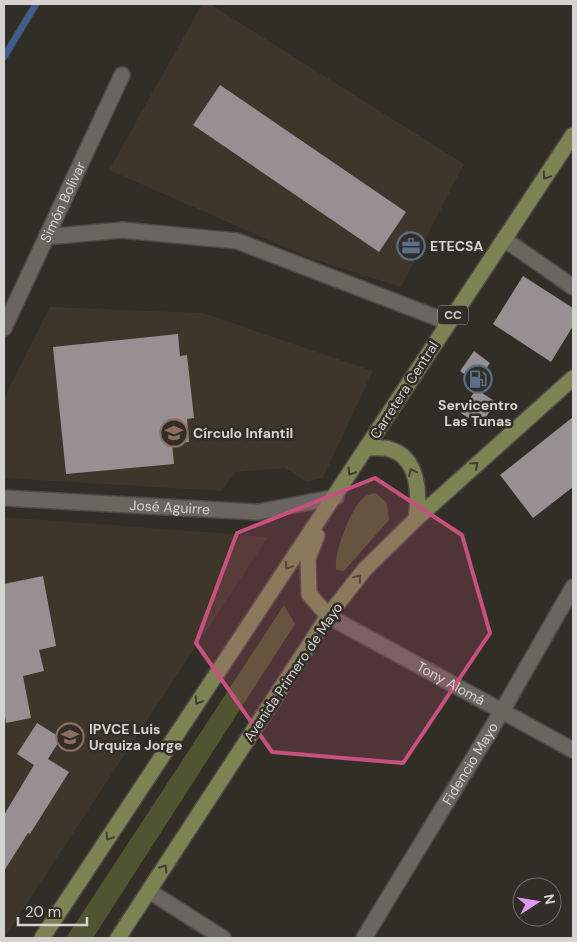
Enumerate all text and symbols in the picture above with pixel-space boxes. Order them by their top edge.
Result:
street label: Simón Bolivar [36,159,89,245]
one-way arrow [543,170,552,180]
office icon: ETECSA [396,231,426,261]
place label: ETECSA [430,237,483,255]
road number: CC [438,306,468,324]
street label: Carretera Central [366,338,442,442]
fuel station icon: Servicentro Las Tunas [463,364,493,394]
place label: Servicentro Las Tunas [438,396,518,430]
school or university icon: Círculo Infantil [159,418,189,448]
place label: Círculo Infantil [193,424,293,442]
one-way arrow [470,462,479,471]
one-way arrow [347,467,357,476]
one-way arrow [407,468,418,477]
street label: José Aguirre [129,496,211,518]
one-way arrow [285,560,294,570]
one-way arrow [353,575,361,584]
street label: Avenida Primero de Mayo [240,599,346,745]
street label: Tony Alomá [414,657,488,709]
one-way arrow [195,695,204,705]
street label: Fidencio Mayo [438,719,502,808]
place label: IPVCE Luis Urquiza Jorge [89,720,182,754]
school or university icon: IPVCE Luis Urquiza Jorge [55,722,85,752]
one-way arrow [105,832,115,841]
one-way arrow [158,865,167,874]
north arrow [512,877,562,927]
text: N [540,892,560,906]
scale bar [18,894,86,926]
text: 20 m [25,902,61,922]

